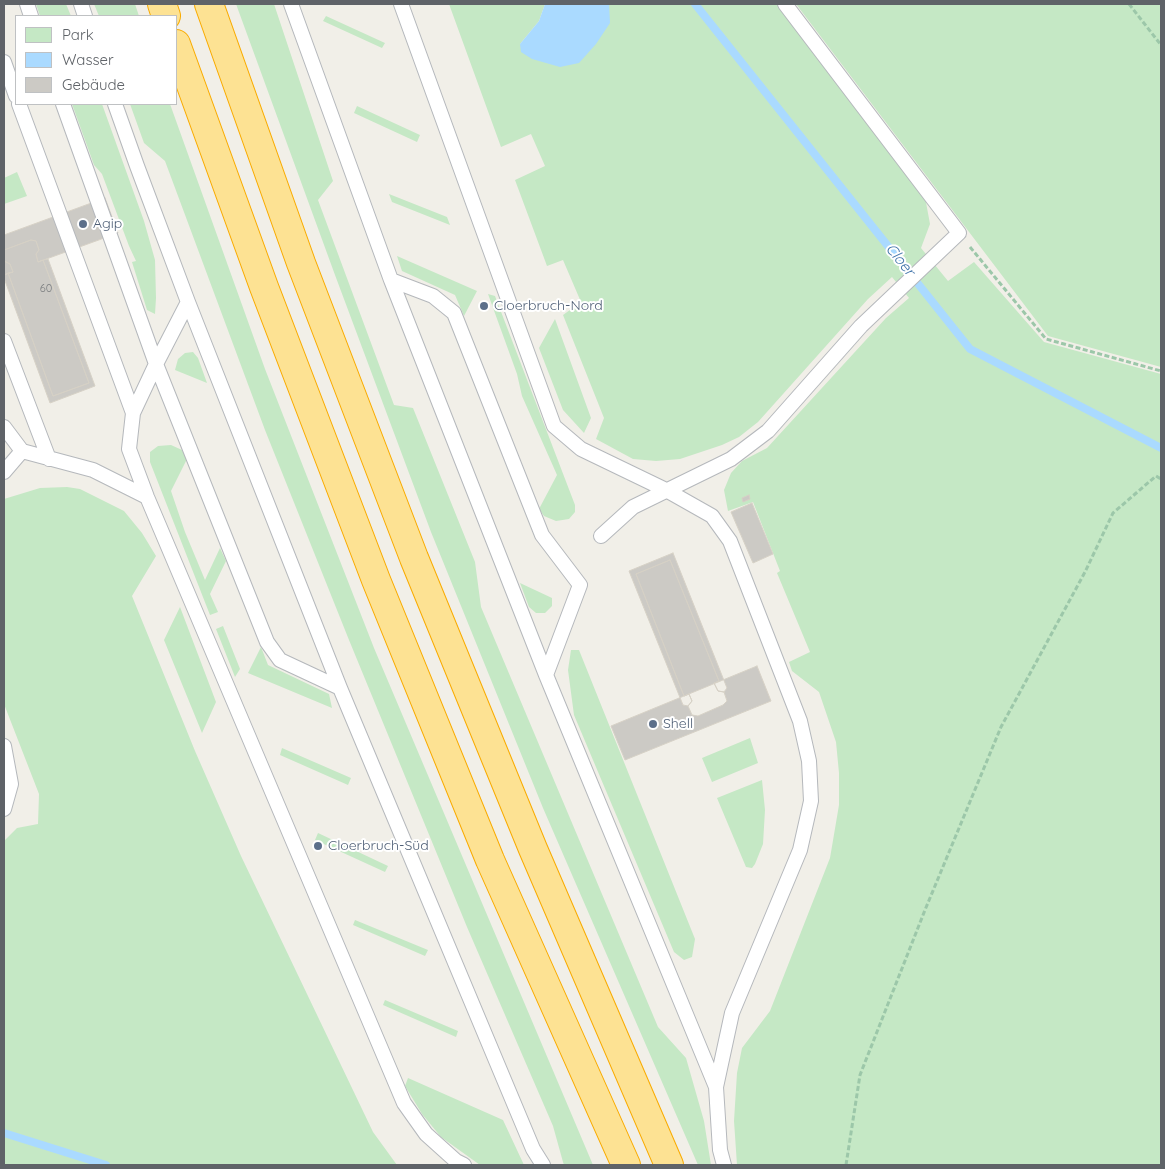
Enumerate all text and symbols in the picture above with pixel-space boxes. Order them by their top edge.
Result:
legend [15,15,178,105]
text: Park [62,25,94,44]
text: Wasser [62,50,114,69]
text: Gebäude [62,75,125,94]
place label: Agip [93,216,122,232]
marker: Agip [77,218,89,230]
water label: Cloer [882,240,918,280]
house number: 60 [40,282,52,296]
place label: Cloerbruch-Nord [494,298,603,314]
marker: Cloerbruch-Nord [478,300,490,312]
place label: Shell [663,716,693,732]
marker: Shell [647,718,659,730]
place label: Cloerbruch-Süd [328,838,429,854]
marker: Cloerbruch-Süd [312,840,324,852]

